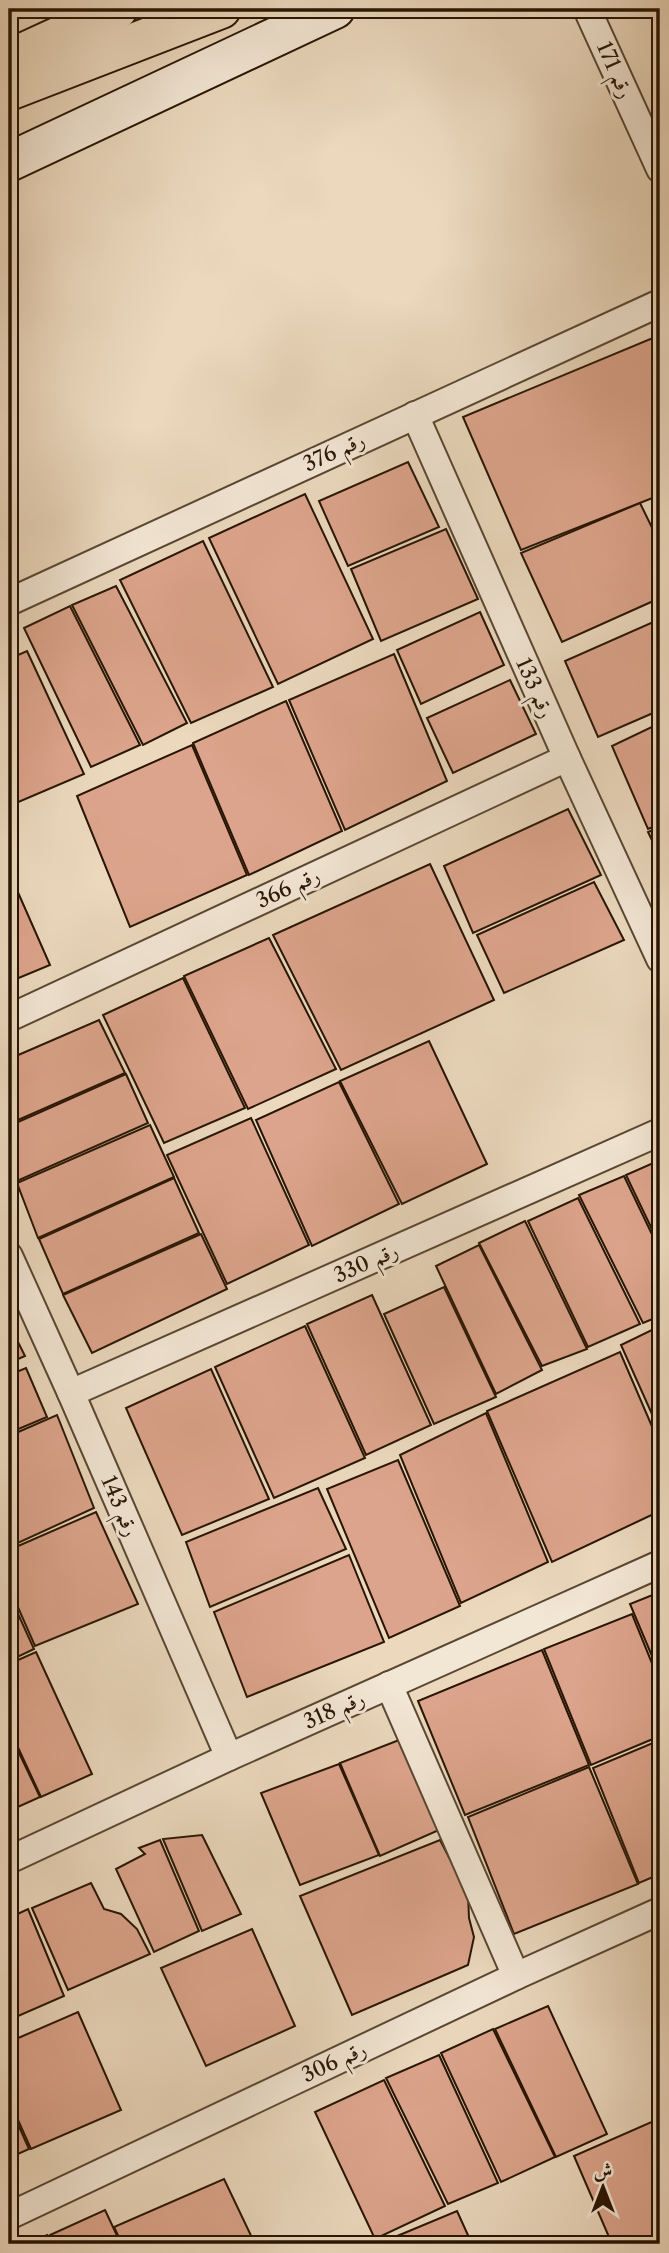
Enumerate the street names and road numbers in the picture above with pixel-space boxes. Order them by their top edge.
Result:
street label: رقم 171 [585,38,639,105]
street label: رقم 376 [299,426,372,484]
street label: رقم 133 [504,654,560,725]
street label: رقم 366 [252,862,327,920]
street label: رقم 330 [330,1237,405,1295]
street label: رقم 143 [89,1472,144,1543]
street label: رقم 318 [299,1685,371,1741]
street label: رقم 306 [298,2036,373,2095]

